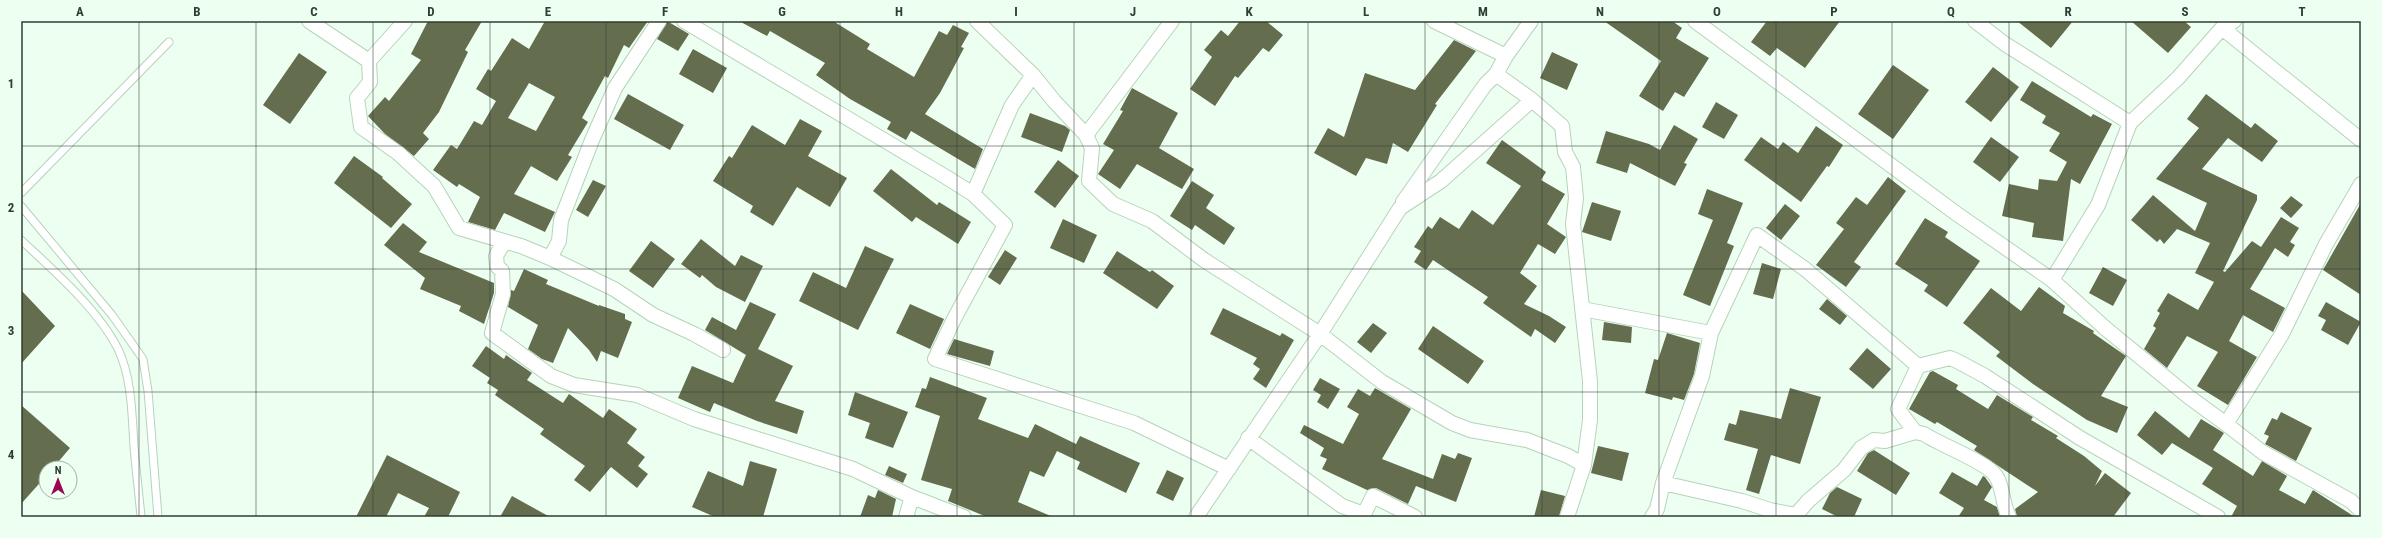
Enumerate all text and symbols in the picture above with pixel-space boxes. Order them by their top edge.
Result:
text: A [76,4,84,19]
text: B [193,4,201,19]
text: C [310,4,318,19]
text: D [427,4,435,19]
text: E [545,4,552,19]
text: F [662,4,668,19]
text: G [778,4,786,19]
text: H [895,4,903,19]
text: I [1014,4,1018,19]
text: J [1130,4,1136,19]
text: K [1245,4,1253,19]
text: L [1363,4,1369,19]
text: M [1478,4,1488,19]
text: N [1596,4,1604,19]
text: O [1713,4,1721,19]
text: P [1830,4,1838,19]
text: Q [1947,4,1955,19]
text: R [2064,4,2072,19]
text: S [2181,4,2189,19]
text: T [2298,4,2306,19]
text: 1 [8,76,14,91]
text: 2 [8,200,15,215]
text: 3 [8,323,14,338]
text: 4 [8,447,15,462]
north arrow [38,460,78,500]
text: N [55,464,62,477]

